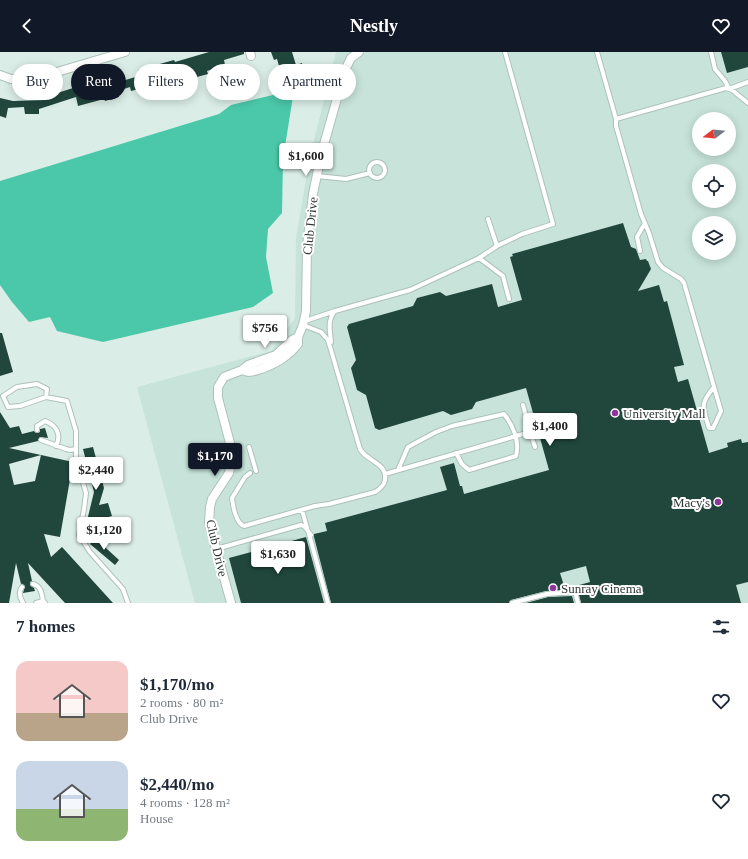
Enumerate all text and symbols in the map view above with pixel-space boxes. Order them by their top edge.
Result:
icon: back [16,15,38,37]
icon: heart [710,15,732,37]
text: Nestly [350,16,398,36]
chip: Buy [12,64,63,100]
chip: Rent [71,64,126,100]
chip: Filters [134,64,198,100]
chip: New [206,64,260,100]
chip: Apartment [268,64,356,100]
north arrow [692,112,736,156]
map controls [692,112,736,260]
pin: $1,600 [273,143,339,177]
text: $1,600 [288,148,324,163]
button: locate [692,164,736,208]
street label: Club Drive [300,196,321,256]
button: layers [692,216,736,260]
pin: $756 [241,315,289,349]
text: $756 [252,320,278,335]
place label: University Mall [623,406,706,421]
marker: University Mall [610,408,620,418]
pin: $1,400 [517,413,583,447]
text: $1,400 [532,418,568,433]
pin: $1,170 [182,443,248,477]
text: $1,170 [197,448,233,463]
pin: $2,440 [63,457,129,491]
text: $2,440 [78,462,114,477]
place label: Macy's [673,495,710,510]
marker: Macy's [713,497,723,507]
pin: $1,120 [71,517,137,551]
street label: Club Drive [203,518,231,578]
text: $1,120 [86,522,122,537]
pin: $1,630 [245,541,311,575]
text: $1,630 [260,546,296,561]
place label: Sunray Cinema [561,581,642,596]
marker: Sunray Cinema [548,583,558,593]
icon: filters [710,616,732,638]
text: 7 homes [16,617,75,636]
text: $1,170/mo [140,675,214,694]
icon: home [48,677,96,725]
icon: heart [710,690,732,712]
text: 2 rooms · 80 m² [140,695,223,710]
text: Club Drive [140,711,198,726]
text: $2,440/mo [140,775,214,794]
icon: home [48,777,96,825]
icon: heart [710,790,732,812]
text: 4 rooms · 128 m² [140,795,230,810]
text: House [140,811,173,826]

